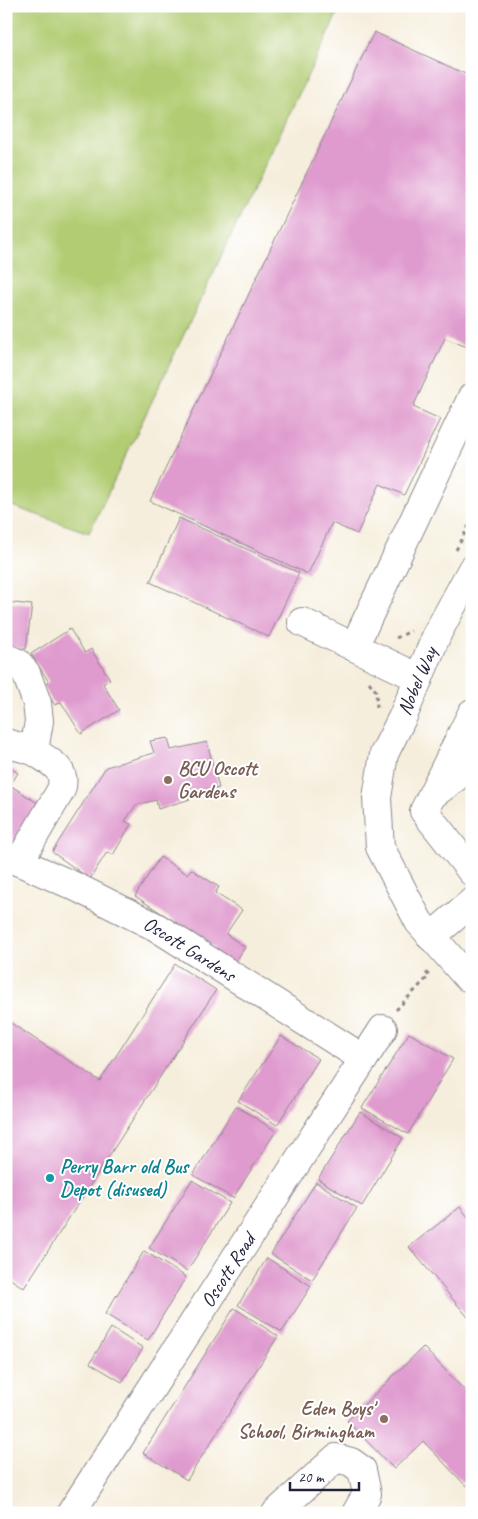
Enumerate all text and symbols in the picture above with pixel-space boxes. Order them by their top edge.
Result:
street label: Nobel Way [391,641,443,719]
place label: BCU Oscott Gardens [178,756,259,804]
marker: BCU Oscott Gardens [162,774,174,786]
street label: Oscott Gardens [140,910,242,988]
place label: Perry Barr old Bus Depot (disused) [60,1154,190,1202]
marker: Perry Barr old Bus Depot (disused) [44,1172,56,1184]
street label: Oscott Road [195,1226,262,1312]
place label: Eden Boys' School, Birmingham [238,1396,379,1444]
marker: Eden Boys' School, Birmingham [378,1413,390,1425]
scale bar [290,1459,359,1491]
text: 20 m [298,1468,325,1487]

